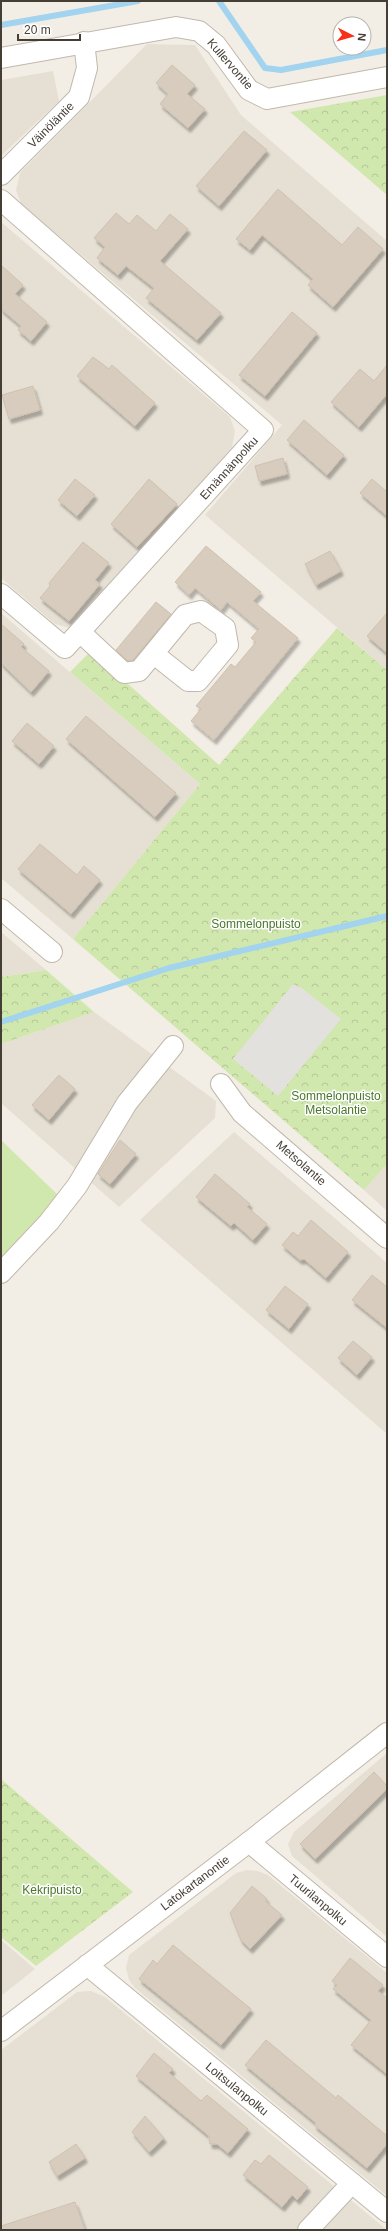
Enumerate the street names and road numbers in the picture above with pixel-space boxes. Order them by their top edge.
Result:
street label: Kullervontie [204,36,256,92]
street label: Väinöläntie [25,99,77,151]
street label: Emännänpolku [197,434,261,502]
street label: Metsolantie [273,1138,329,1189]
street label: Latokartanontie [158,1852,233,1913]
street label: Tuurilanpolku [286,1872,350,1928]
street label: Loitsulanpolku [203,2059,271,2119]

